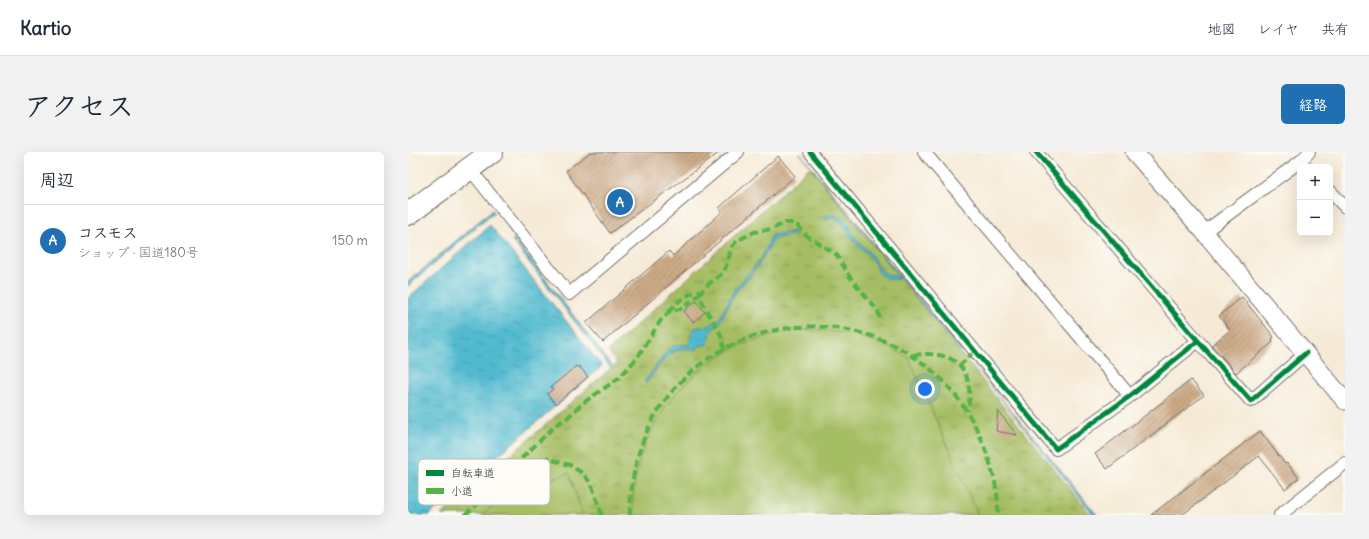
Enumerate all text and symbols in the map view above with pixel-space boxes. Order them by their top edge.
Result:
text: Kartio [20,16,72,40]
text: 地図 [1208,20,1236,38]
text: レイヤ [1258,20,1299,38]
text: 共有 [1321,20,1349,38]
button: 経路 [1281,84,1345,124]
text: アクセス [24,88,134,124]
map controls [1297,164,1333,236]
button: + [1297,164,1333,200]
text: 周辺 [40,169,74,191]
pin: A [607,187,633,217]
button: − [1297,200,1333,236]
text: コスモス [78,223,137,242]
text: A [49,232,57,249]
text: 150 m [332,232,368,249]
text: ショップ · 国道180号 [78,244,199,261]
your location [915,379,935,399]
legend [418,459,550,505]
text: 自転車道 [451,466,495,480]
text: 小道 [451,484,473,498]

